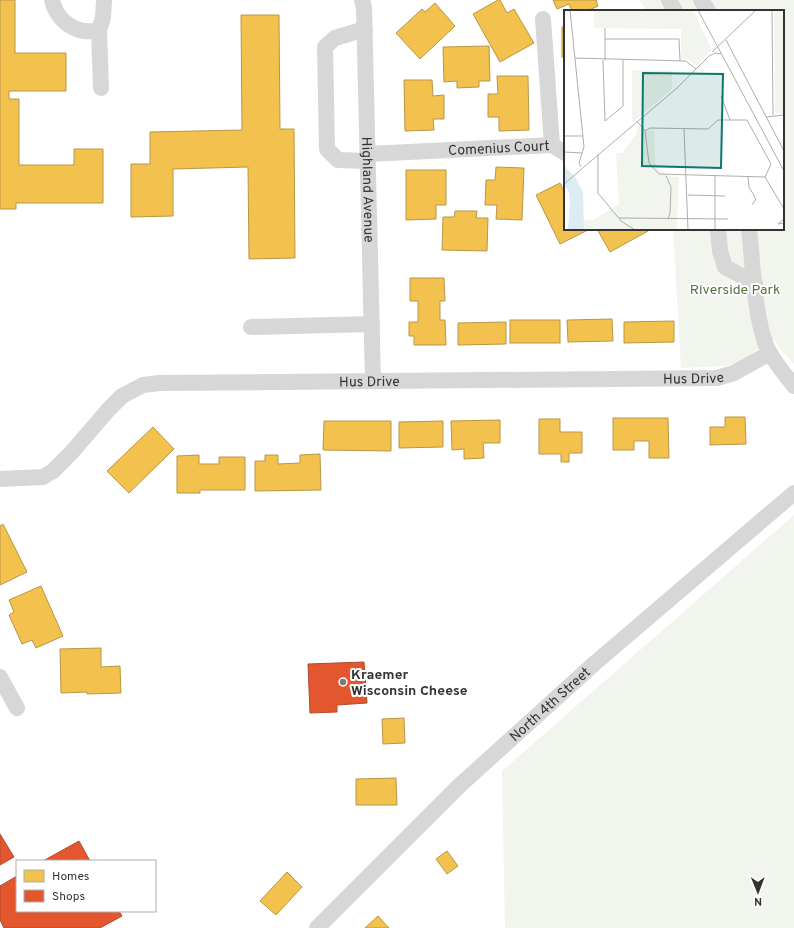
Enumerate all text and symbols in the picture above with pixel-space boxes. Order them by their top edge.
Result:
inset map [564,10,784,230]
street label: Highland Avenue [357,137,377,243]
street label: Comenius Court [448,138,550,160]
park label: Riverside Park [690,282,780,299]
street label: Hus Drive [663,369,726,388]
street label: Hus Drive [339,374,400,391]
street label: North 4th Street [507,664,595,746]
place label: Kraemer Wisconsin Cheese [351,667,468,700]
marker: Kraemer Wisconsin Cheese [338,677,348,687]
legend [16,860,156,912]
text: Homes [52,869,89,885]
north arrow [738,872,778,912]
text: Shops [52,889,85,905]
text: N [754,894,762,908]

